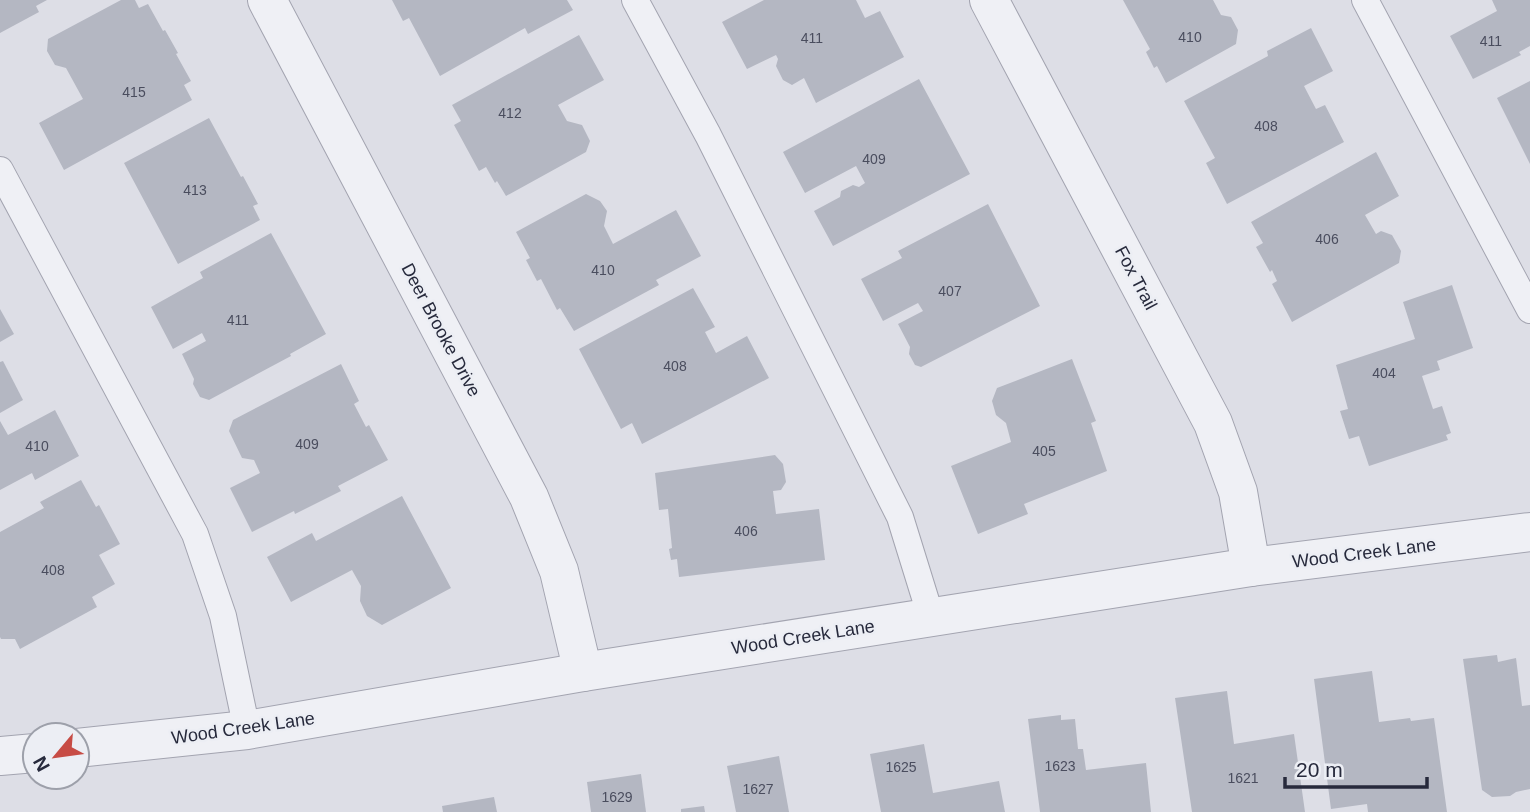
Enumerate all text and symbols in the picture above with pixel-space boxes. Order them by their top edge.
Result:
house number: 410 [1178,29,1202,45]
house number: 411 [801,30,823,46]
house number: 411 [1480,33,1502,49]
house number: 415 [122,84,146,100]
house number: 412 [498,105,522,121]
house number: 408 [1254,118,1278,134]
house number: 409 [862,151,886,167]
house number: 413 [183,182,207,198]
house number: 406 [1315,231,1339,247]
street label: Fox Trail [1111,243,1161,313]
street label: Deer Brooke Drive [397,260,485,400]
house number: 410 [591,262,615,278]
house number: 407 [938,283,962,299]
house number: 411 [227,312,249,328]
house number: 408 [663,358,687,374]
house number: 404 [1372,365,1396,381]
house number: 409 [295,436,319,452]
house number: 410 [25,438,49,454]
house number: 405 [1032,443,1056,459]
house number: 406 [734,523,758,539]
street label: Wood Creek Lane [1291,534,1437,572]
house number: 408 [41,562,65,578]
street label: Wood Creek Lane [730,616,876,658]
street label: Wood Creek Lane [170,708,316,748]
north arrow [21,721,91,791]
scale bar [1285,746,1427,790]
text: N [29,753,54,775]
house number: 1623 [1044,758,1076,774]
text: 20 m [1296,758,1343,781]
house number: 1625 [885,759,917,775]
house number: 1621 [1227,770,1259,786]
house number: 1627 [742,781,774,797]
house number: 1629 [601,789,633,805]

